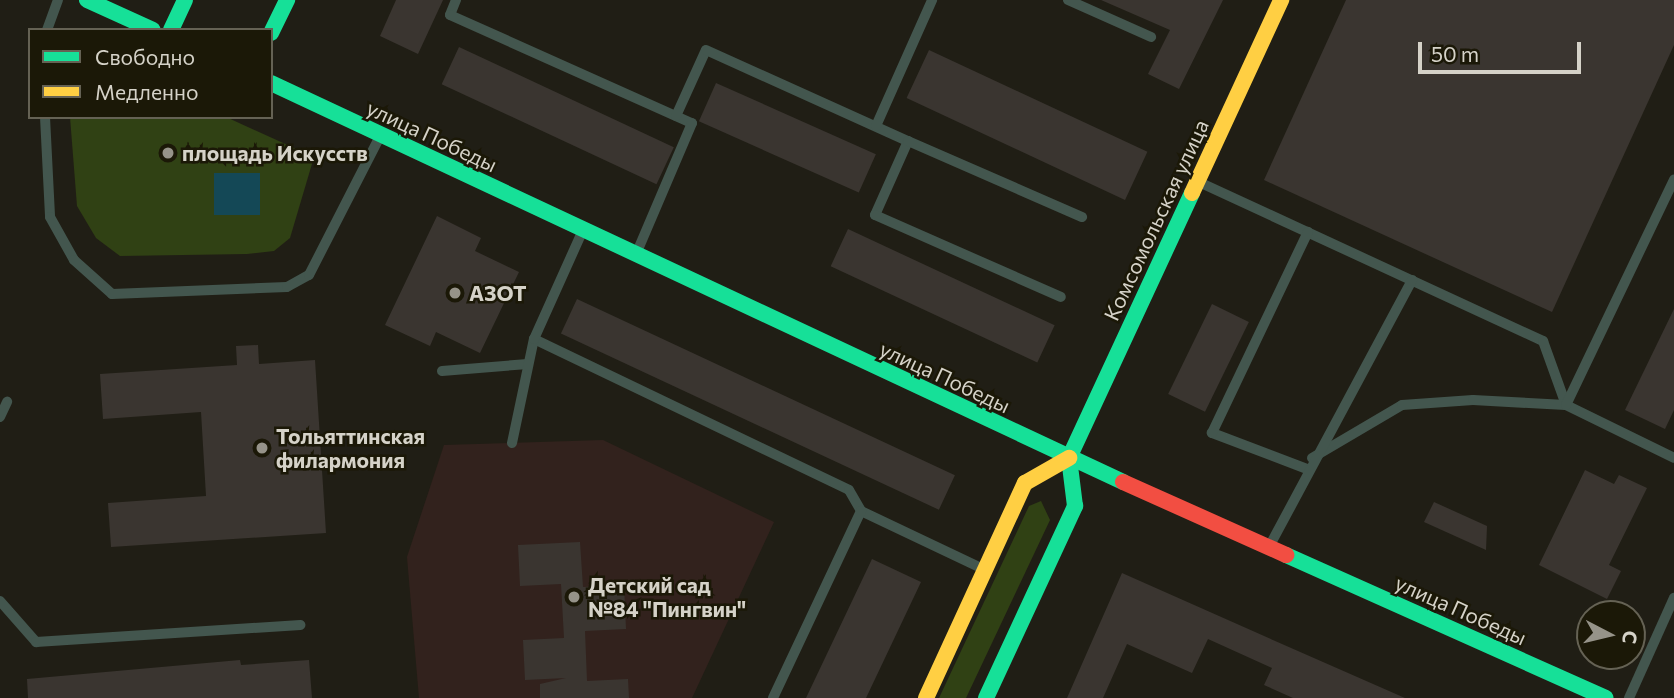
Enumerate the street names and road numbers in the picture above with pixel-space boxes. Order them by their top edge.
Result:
street label: улица Победы [363,95,501,177]
street label: Комсомольская улица [1098,116,1214,324]
street label: улица Победы [876,336,1014,418]
street label: улица Победы [1391,570,1531,650]

